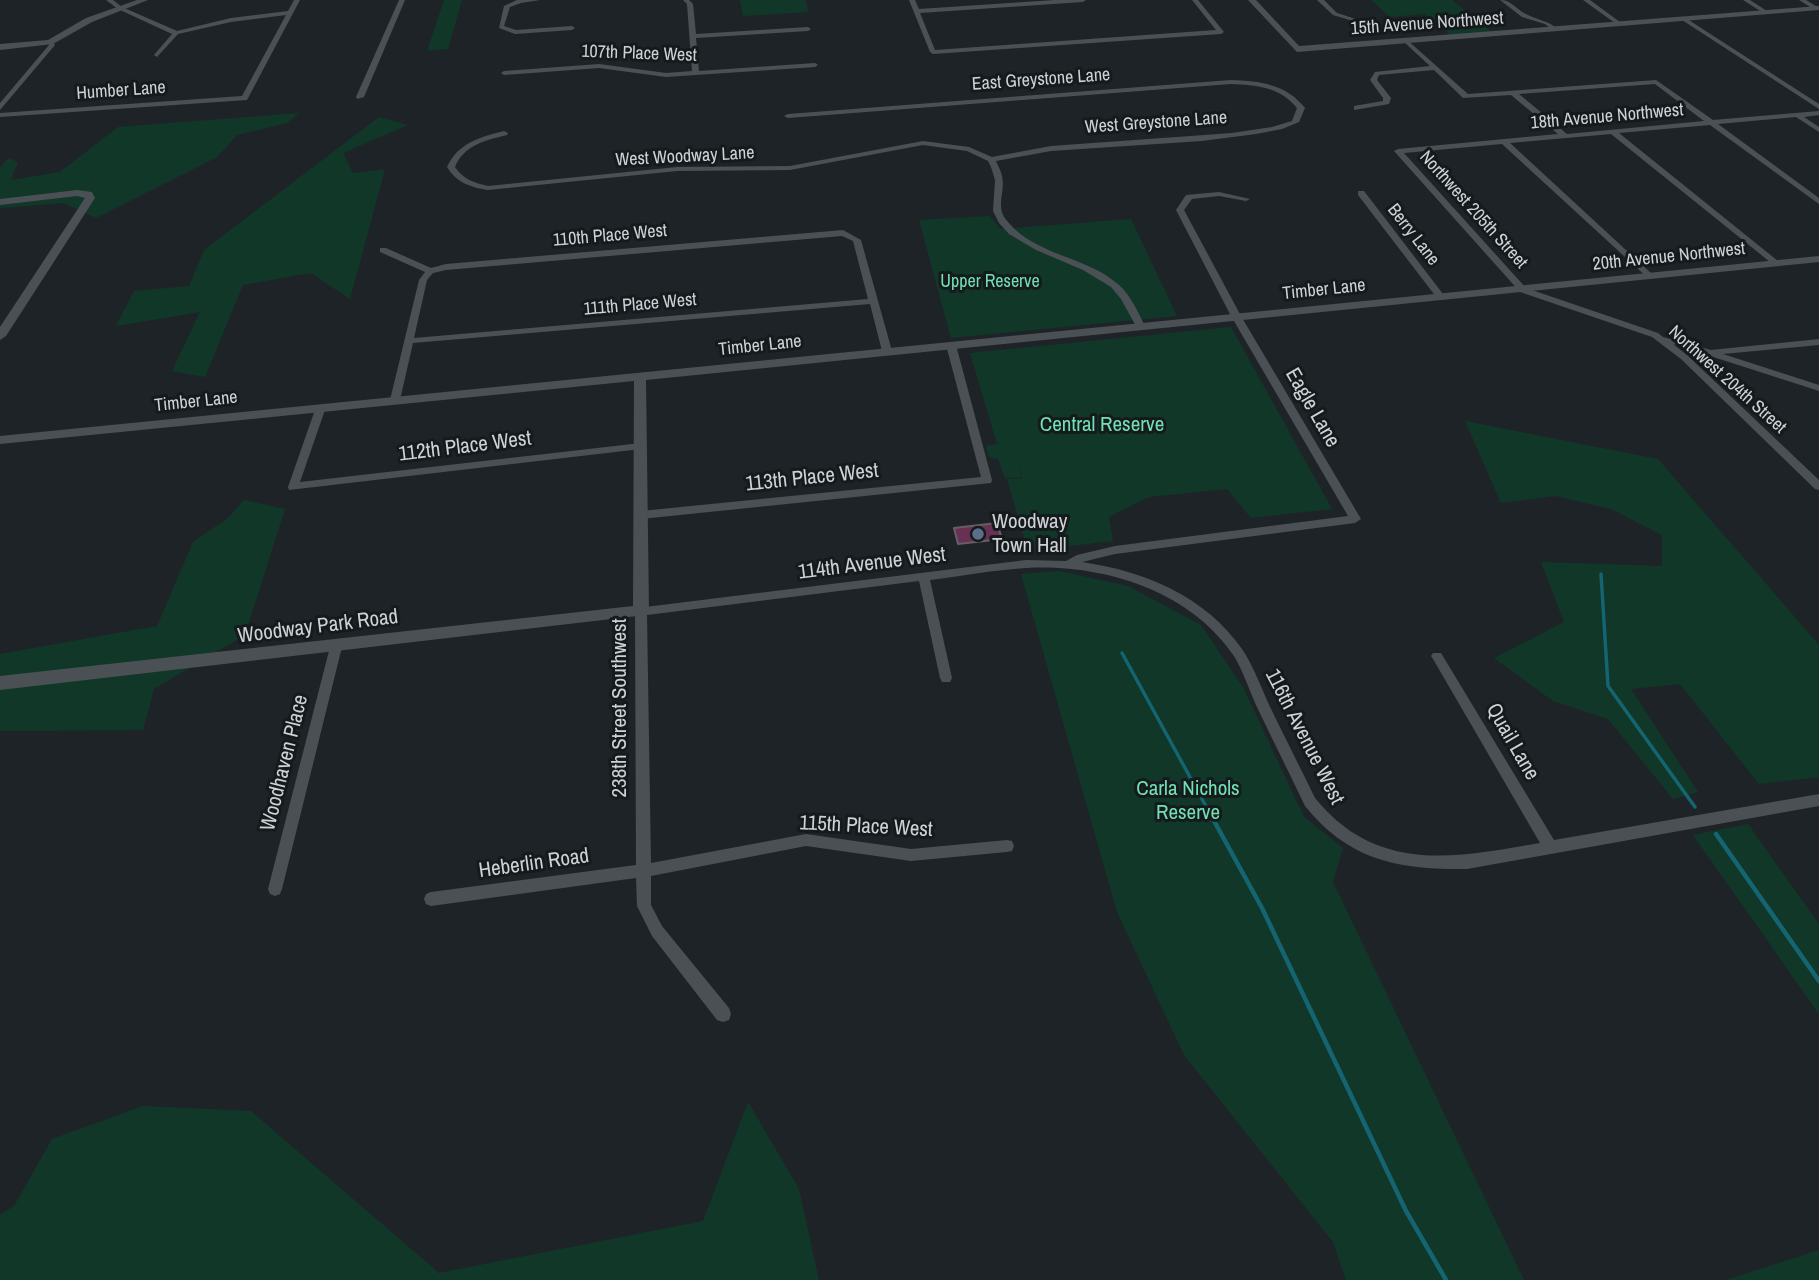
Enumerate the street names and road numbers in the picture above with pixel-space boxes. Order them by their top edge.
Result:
street label: 15th Avenue Northwest [1350,8,1504,40]
street label: 107th Place West [581,41,697,67]
street label: East Greystone Lane [971,64,1111,96]
street label: Humber Lane [76,77,166,105]
street label: 18th Avenue Northwest [1530,100,1684,134]
street label: West Greystone Lane [1084,107,1228,139]
street label: West Woodway Lane [615,143,755,171]
street label: Northwest 205th Street [1414,147,1532,273]
street label: Berry Lane [1382,200,1444,270]
street label: 110th Place West [552,220,668,252]
street label: 20th Avenue Northwest [1592,238,1746,276]
street label: Timber Lane [1281,275,1367,305]
street label: 111th Place West [583,289,697,321]
street label: Northwest 204th Street [1664,321,1790,439]
street label: Timber Lane [717,331,803,361]
street label: Eagle Lane [1279,364,1345,452]
street label: Timber Lane [153,387,239,417]
street label: 112th Place West [397,426,533,468]
street label: 113th Place West [744,458,880,498]
street label: 114th Avenue West [797,542,947,586]
street label: Woodway Park Road [236,605,400,649]
street label: 238th Street Southwest [607,618,633,798]
street label: 116th Avenue West [1259,665,1349,809]
street label: Woodhaven Place [256,692,314,834]
street label: Quail Lane [1480,699,1544,785]
street label: 115th Place West [799,811,933,843]
street label: Heberlin Road [477,844,591,884]

